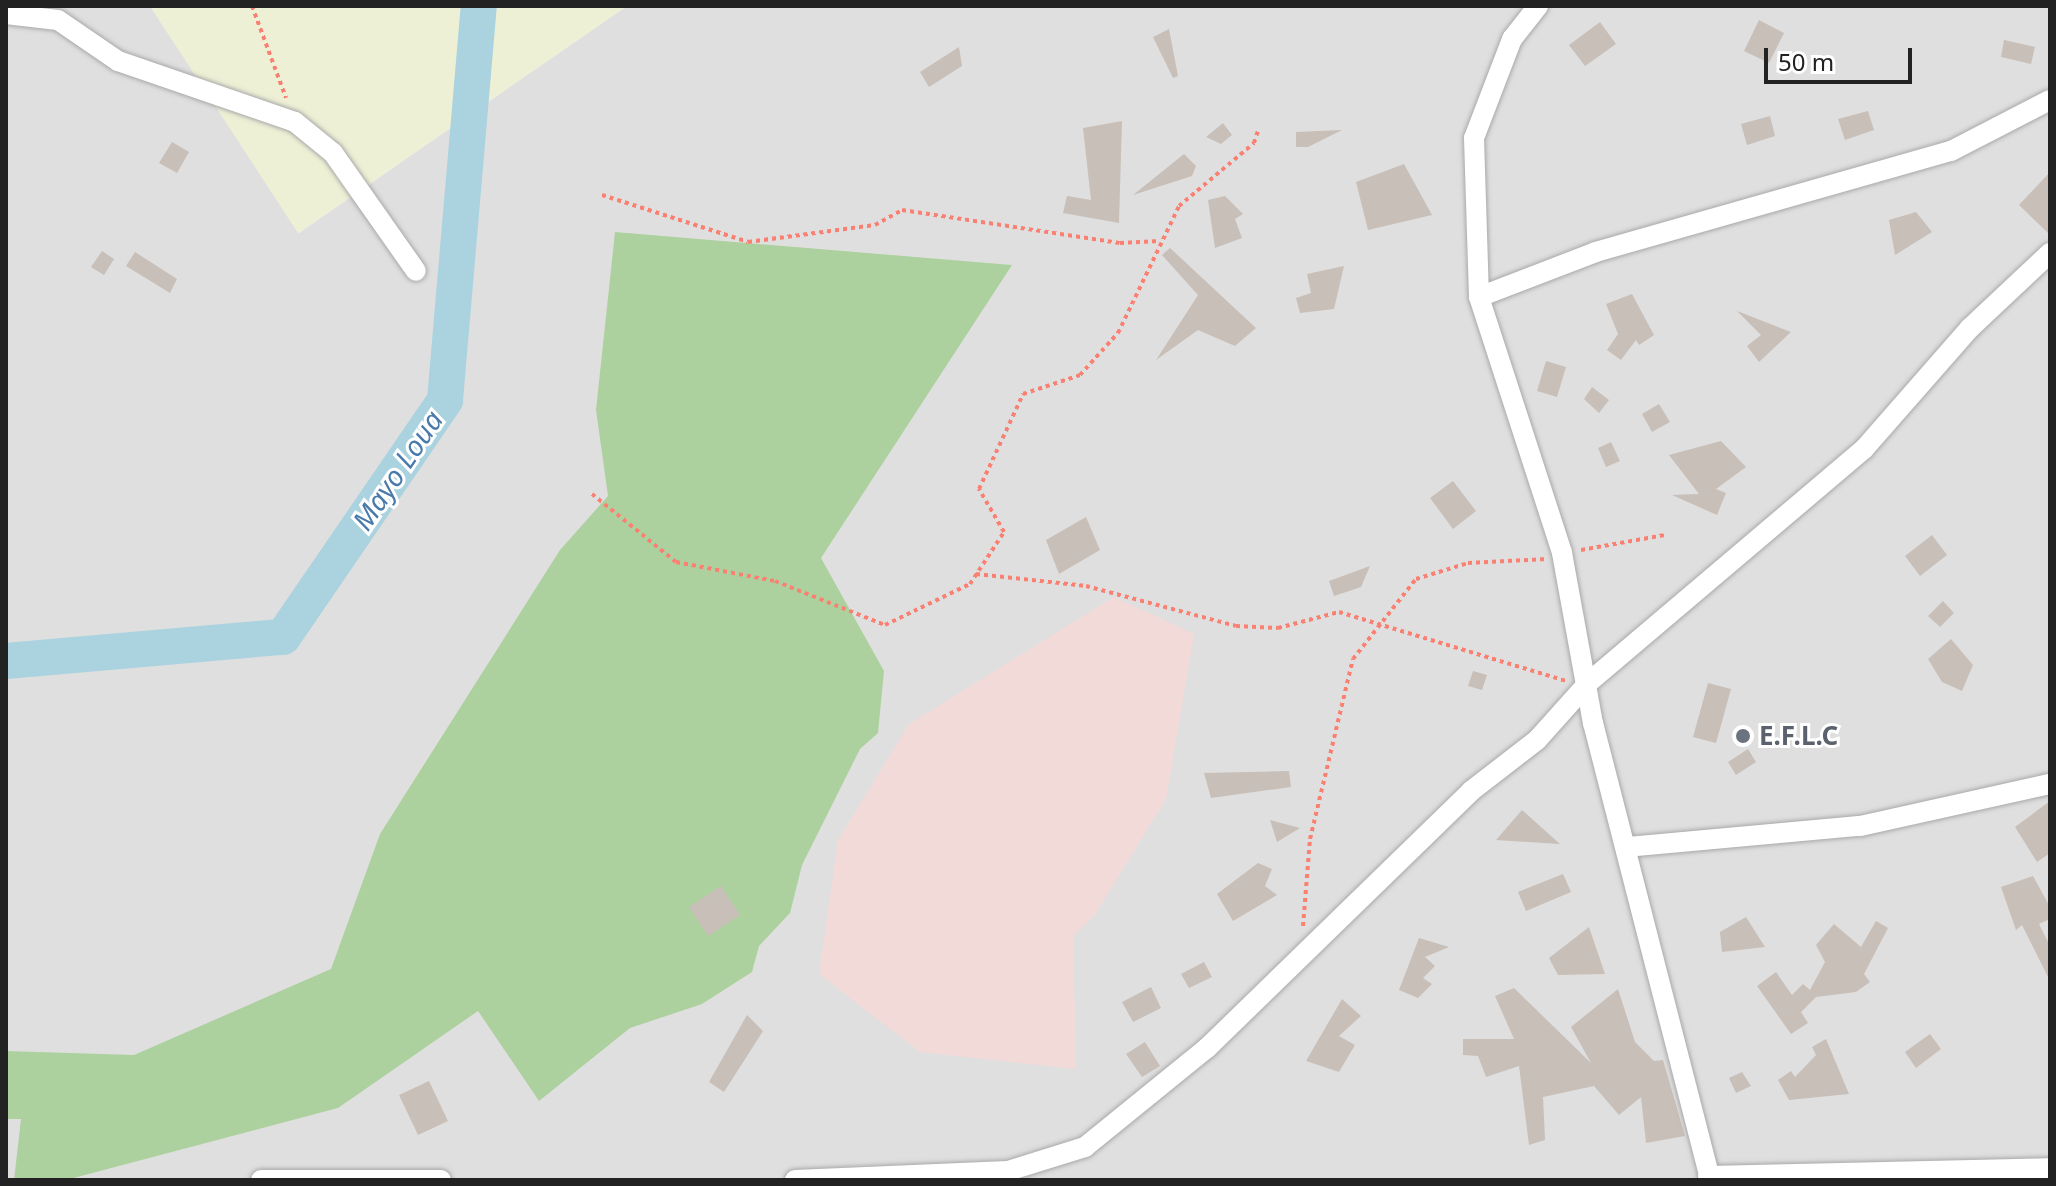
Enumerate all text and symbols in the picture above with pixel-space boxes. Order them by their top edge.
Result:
scale bar [1768,32,1916,82]
text: 50 m [1778,45,1834,78]
water label: Mayo Loua [345,404,449,536]
place label: E.F.L.C [1759,720,1838,752]
marker: E.F.L.C [1734,727,1752,745]

